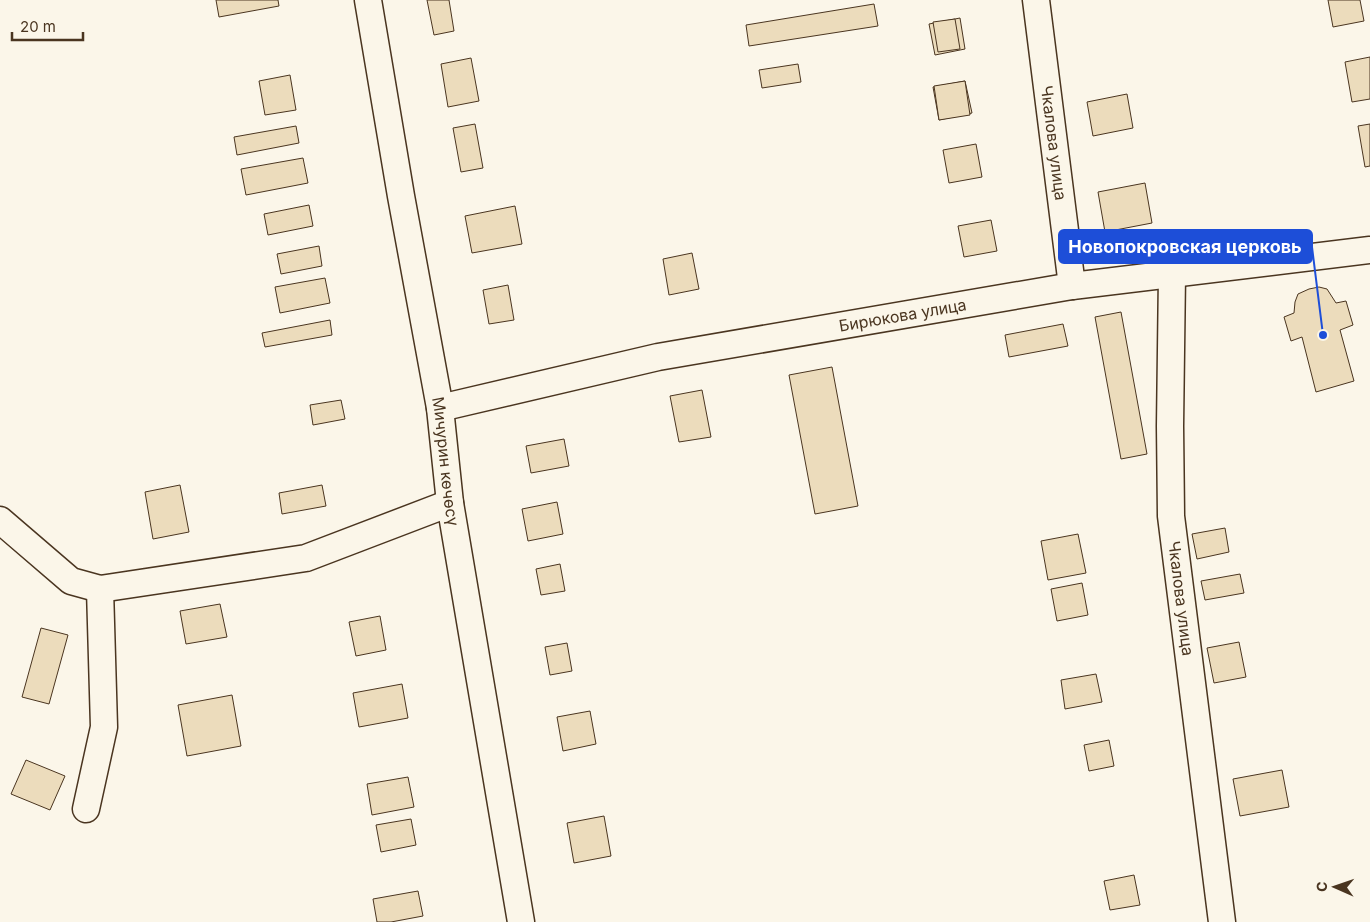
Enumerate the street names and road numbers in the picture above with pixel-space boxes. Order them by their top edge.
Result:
street label: Чкалова улица [1037,84,1071,202]
street label: Бирюкова улица [837,294,968,336]
street label: Мичурин көчөсү [428,395,464,527]
street label: Чкалова улица [1164,540,1198,657]

